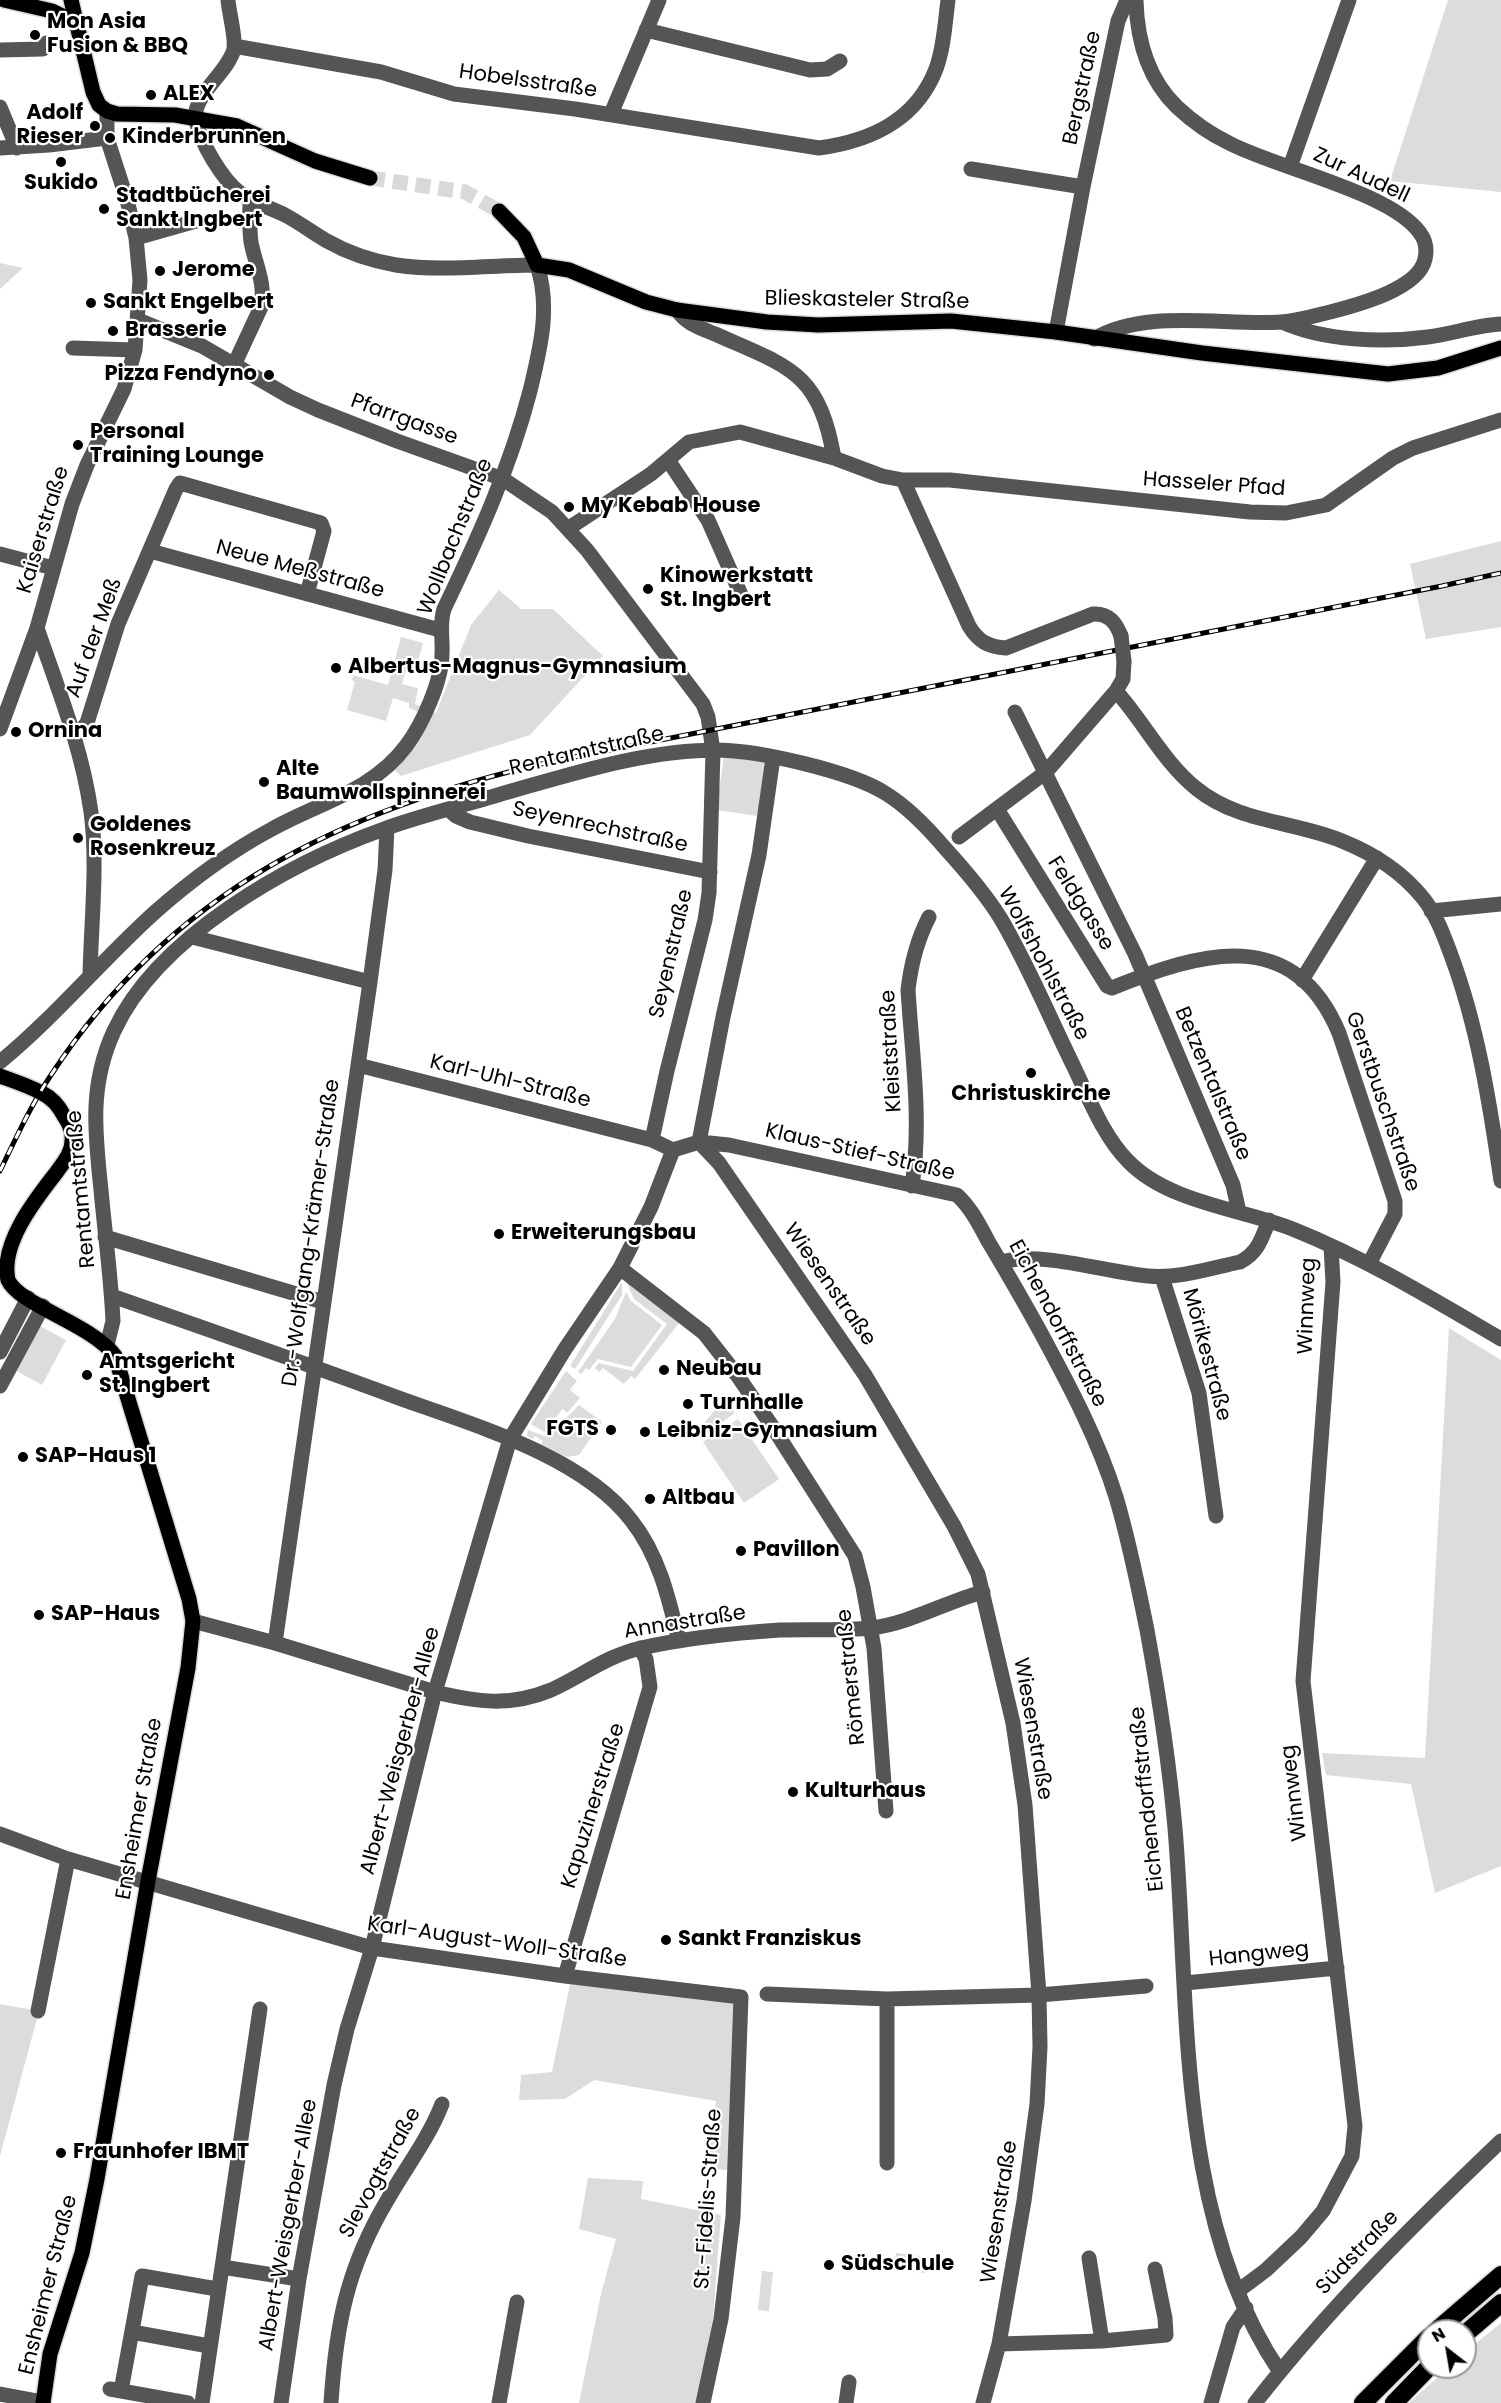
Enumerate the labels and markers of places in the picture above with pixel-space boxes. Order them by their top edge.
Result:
place label: Mon Asia Fusion & BBQ [47,10,188,60]
marker: Mon Asia Fusion & BBQ [28,28,42,42]
place label: ALEX [163,82,215,108]
marker: ALEX [144,88,158,102]
place label: Adolf Rieser [17,101,83,151]
marker: Adolf Rieser [88,119,102,133]
place label: Kinderbrunnen [122,125,286,151]
marker: Kinderbrunnen [103,131,117,145]
marker: Sukido [54,155,68,169]
place label: Sukido [24,171,98,197]
place label: Stadtbücherei Sankt Ingbert [116,184,271,234]
marker: Stadtbücherei Sankt Ingbert [97,202,111,216]
place label: Jerome [172,258,255,284]
marker: Jerome [153,264,167,278]
place label: Sankt Engelbert [103,290,274,316]
marker: Sankt Engelbert [84,296,98,310]
place label: Brasserie [125,318,227,344]
marker: Brasserie [106,324,120,338]
place label: Pizza Fendyno [105,362,257,388]
marker: Pizza Fendyno [262,368,276,382]
place label: Personal Training Lounge [90,420,264,470]
marker: Personal Training Lounge [71,438,85,452]
place label: My Kebab House [581,494,760,520]
marker: My Kebab House [562,500,576,514]
place label: Kinowerkstatt St. Ingbert [660,564,813,614]
marker: Kinowerkstatt St. Ingbert [641,582,655,596]
place label: Albertus-Magnus-Gymnasium [348,655,687,681]
marker: Albertus-Magnus-Gymnasium [329,661,343,675]
place label: Ornina [28,719,102,745]
marker: Ornina [9,725,23,739]
place label: Alte Baumwollspinnerei [276,757,486,807]
marker: Alte Baumwollspinnerei [257,775,271,789]
place label: Goldenes Rosenkreuz [90,813,215,863]
marker: Goldenes Rosenkreuz [71,831,85,845]
marker: Christuskirche [1024,1066,1038,1080]
place label: Christuskirche [951,1082,1111,1108]
place label: Erweiterungsbau [511,1221,696,1247]
marker: Erweiterungsbau [492,1227,506,1241]
place label: Amtsgericht St. Ingbert [99,1350,235,1400]
place label: Neubau [676,1357,762,1383]
marker: Neubau [657,1363,671,1377]
marker: Amtsgericht St. Ingbert [80,1368,94,1382]
place label: Turnhalle [700,1391,803,1417]
marker: Turnhalle [681,1397,695,1411]
place label: FGTS [546,1417,599,1443]
place label: Leibniz-Gymnasium [657,1419,878,1445]
marker: FGTS [604,1423,618,1437]
marker: Leibniz-Gymnasium [638,1425,652,1439]
place label: SAP-Haus 1 [35,1444,157,1470]
marker: SAP-Haus 1 [16,1450,30,1464]
place label: Altbau [662,1486,735,1512]
marker: Altbau [643,1492,657,1506]
place label: Pavillon [753,1538,840,1564]
marker: Pavillon [734,1544,748,1558]
place label: SAP-Haus [51,1602,160,1628]
marker: SAP-Haus [32,1608,46,1622]
place label: Kulturhaus [805,1779,926,1805]
marker: Kulturhaus [786,1785,800,1799]
place label: Sankt Franziskus [678,1927,861,1953]
marker: Sankt Franziskus [659,1933,673,1947]
place label: Fraunhofer IBMT [73,2140,249,2166]
marker: Fraunhofer IBMT [54,2146,68,2160]
place label: Südschule [841,2252,954,2278]
marker: Südschule [822,2258,836,2272]

